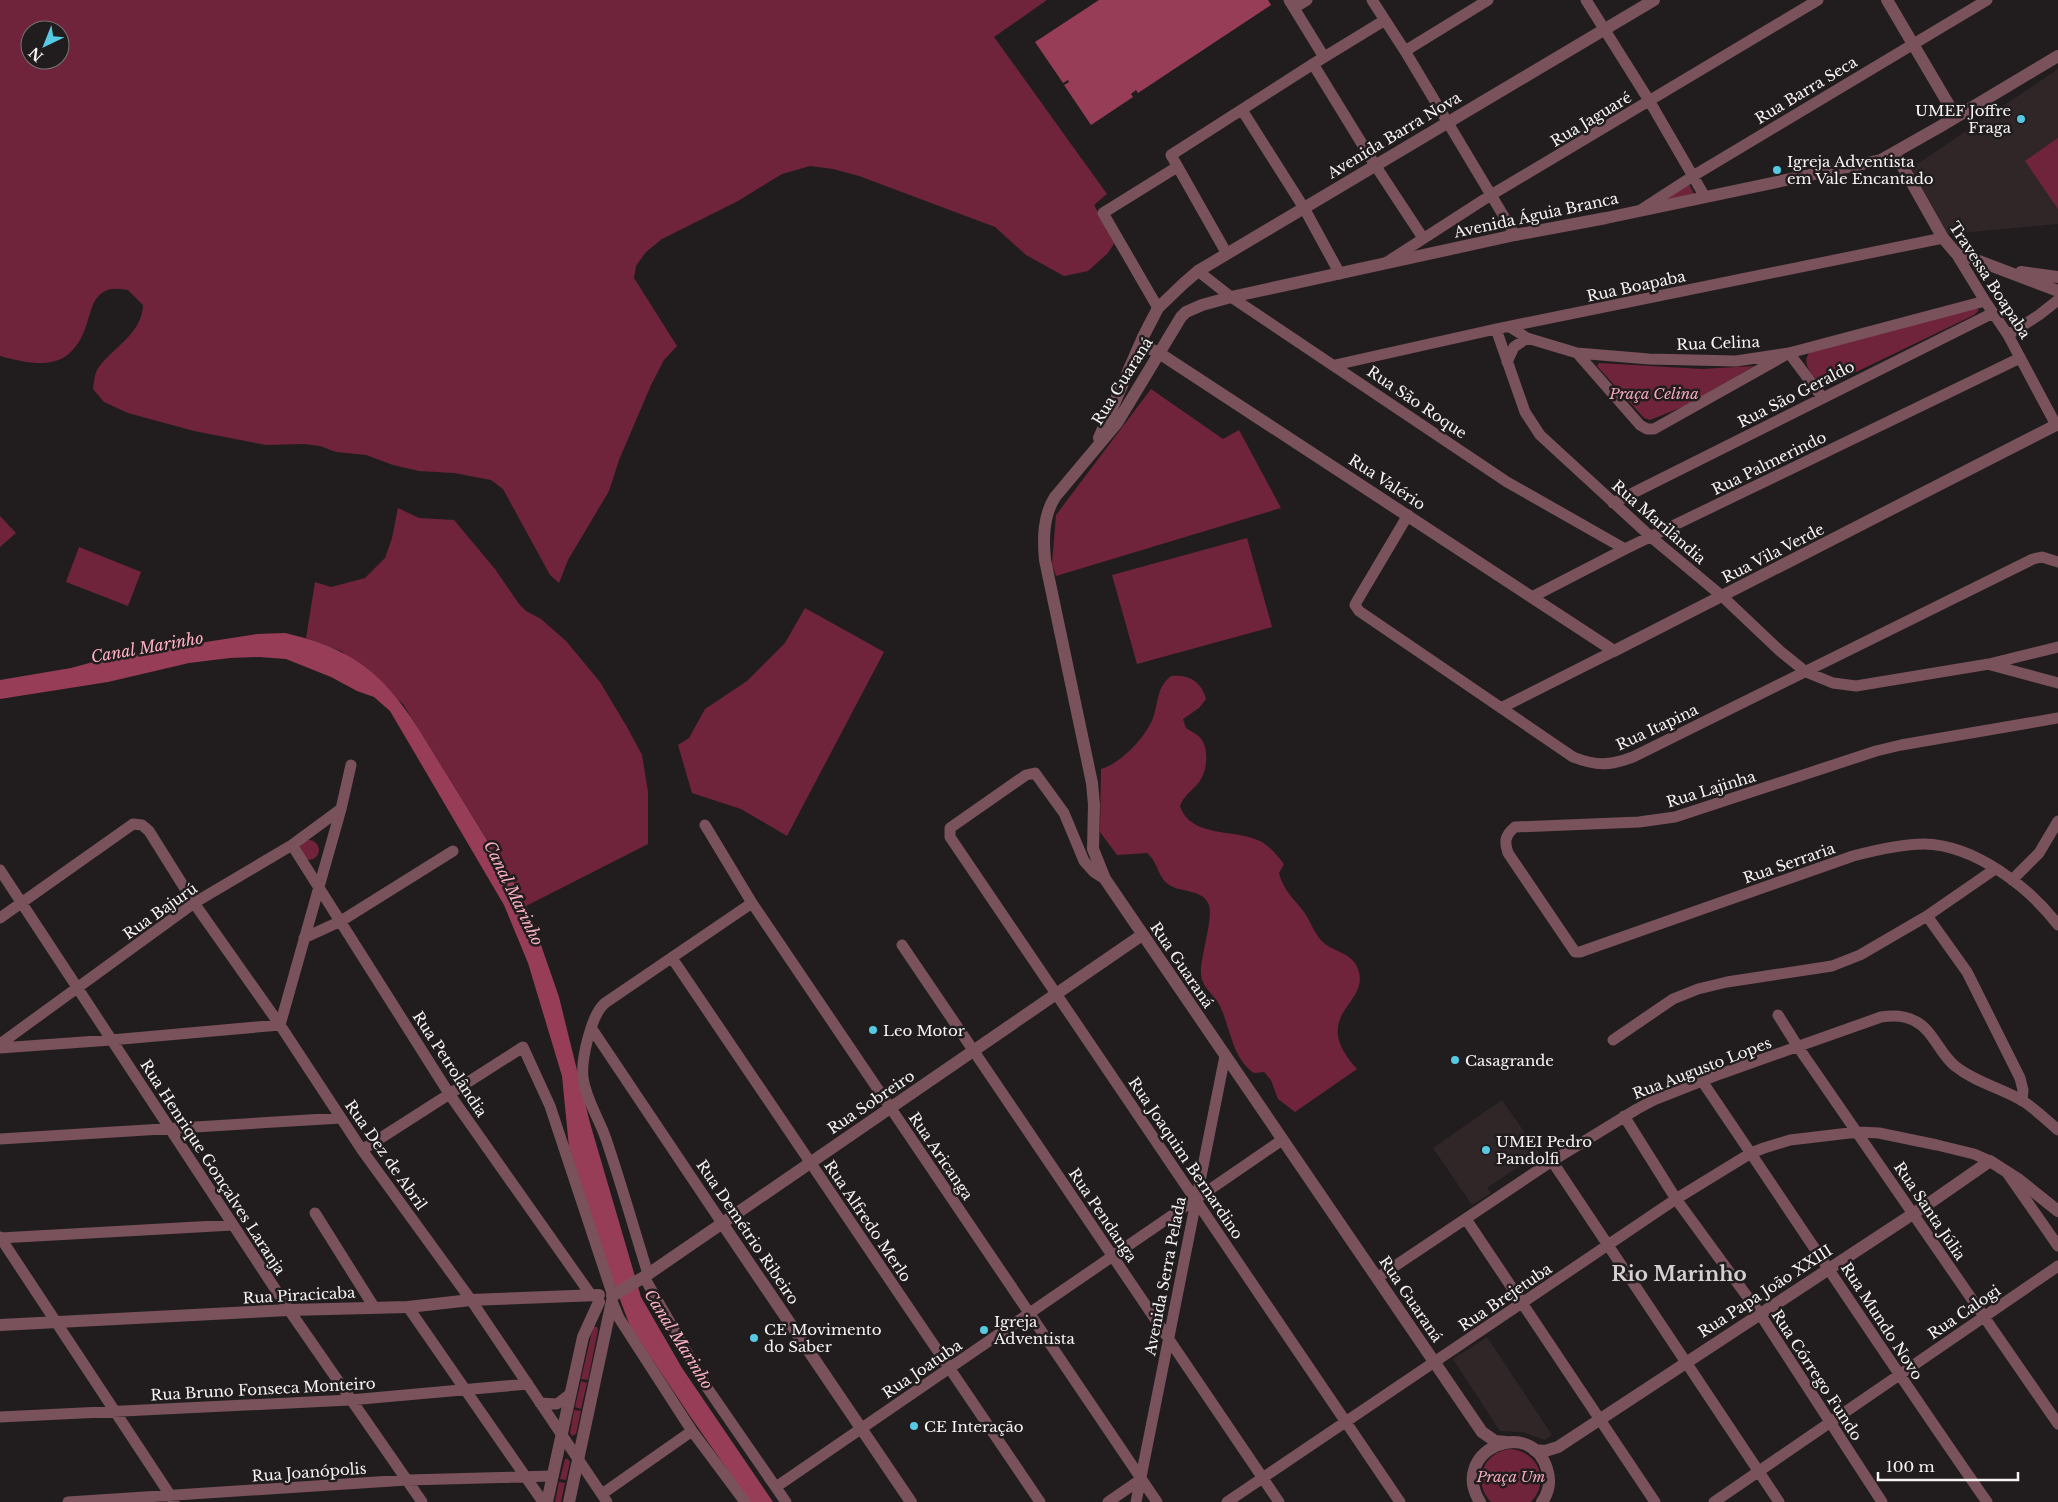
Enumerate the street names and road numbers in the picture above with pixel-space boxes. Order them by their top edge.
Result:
street label: Rua Barra Seca [1752,52,1861,128]
street label: Avenida Barra Nova [1323,87,1465,183]
street label: Rua Jaguaré [1547,87,1635,151]
street label: Avenida Águia Branca [1451,188,1621,242]
street label: Travessa Boapaba [1945,218,2035,343]
street label: Rua Boapaba [1585,266,1688,306]
street label: Rua Celina [1676,332,1761,354]
street label: Rua Guaraná [1087,333,1157,428]
street label: Rua São Geraldo [1735,356,1858,432]
street label: Rua São Roque [1363,362,1471,442]
street label: Rua Palmerindo [1709,427,1829,499]
street label: Rua Valério [1345,450,1429,514]
street label: Rua Marilândia [1608,476,1710,568]
street label: Rua Vila Verde [1719,519,1827,587]
street label: Rua Itapina [1613,699,1702,754]
street label: Rua Lajinha [1664,766,1759,812]
street label: Rua Serraria [1741,838,1838,888]
street label: Rua Bajurú [119,879,201,943]
street label: Rua Guaraná [1146,918,1218,1012]
street label: Rua Petrolândia [409,1008,492,1121]
street label: Rua Augusto Lopes [1630,1033,1774,1103]
street label: Rua Henrique Gonçalves Laranja [136,1056,290,1279]
street label: Rua Sobreiro [824,1066,918,1138]
street label: Rua Joaquim Bernardino [1125,1073,1248,1243]
street label: Rua Dez de Abril [341,1096,431,1214]
street label: Rua Aricanga [905,1109,978,1204]
street label: Rua Demétrio Ribeiro [693,1156,804,1308]
street label: Rua Alfredo Merlo [820,1157,916,1286]
street label: Rua Santa Júlia [1890,1158,1970,1264]
street label: Rua Pendanga [1065,1164,1142,1266]
street label: Avenida Serra Pelada [1140,1194,1190,1358]
street label: Rua Papa João XXIII [1694,1241,1836,1341]
street label: Rua Guaraná [1375,1252,1447,1346]
street label: Rua Brejetuba [1455,1258,1556,1335]
street label: Rua Mundo Novo [1837,1259,1927,1383]
street label: Rua Calogi [1924,1281,2004,1343]
street label: Rua Piracicaba [242,1283,357,1307]
street label: Rua Córrego Fundo [1768,1306,1867,1444]
street label: Rua Joatuba [879,1335,966,1403]
street label: Rua Bruno Fonseca Monteiro [150,1374,376,1404]
street label: Rua Joanópolis [251,1459,367,1485]

